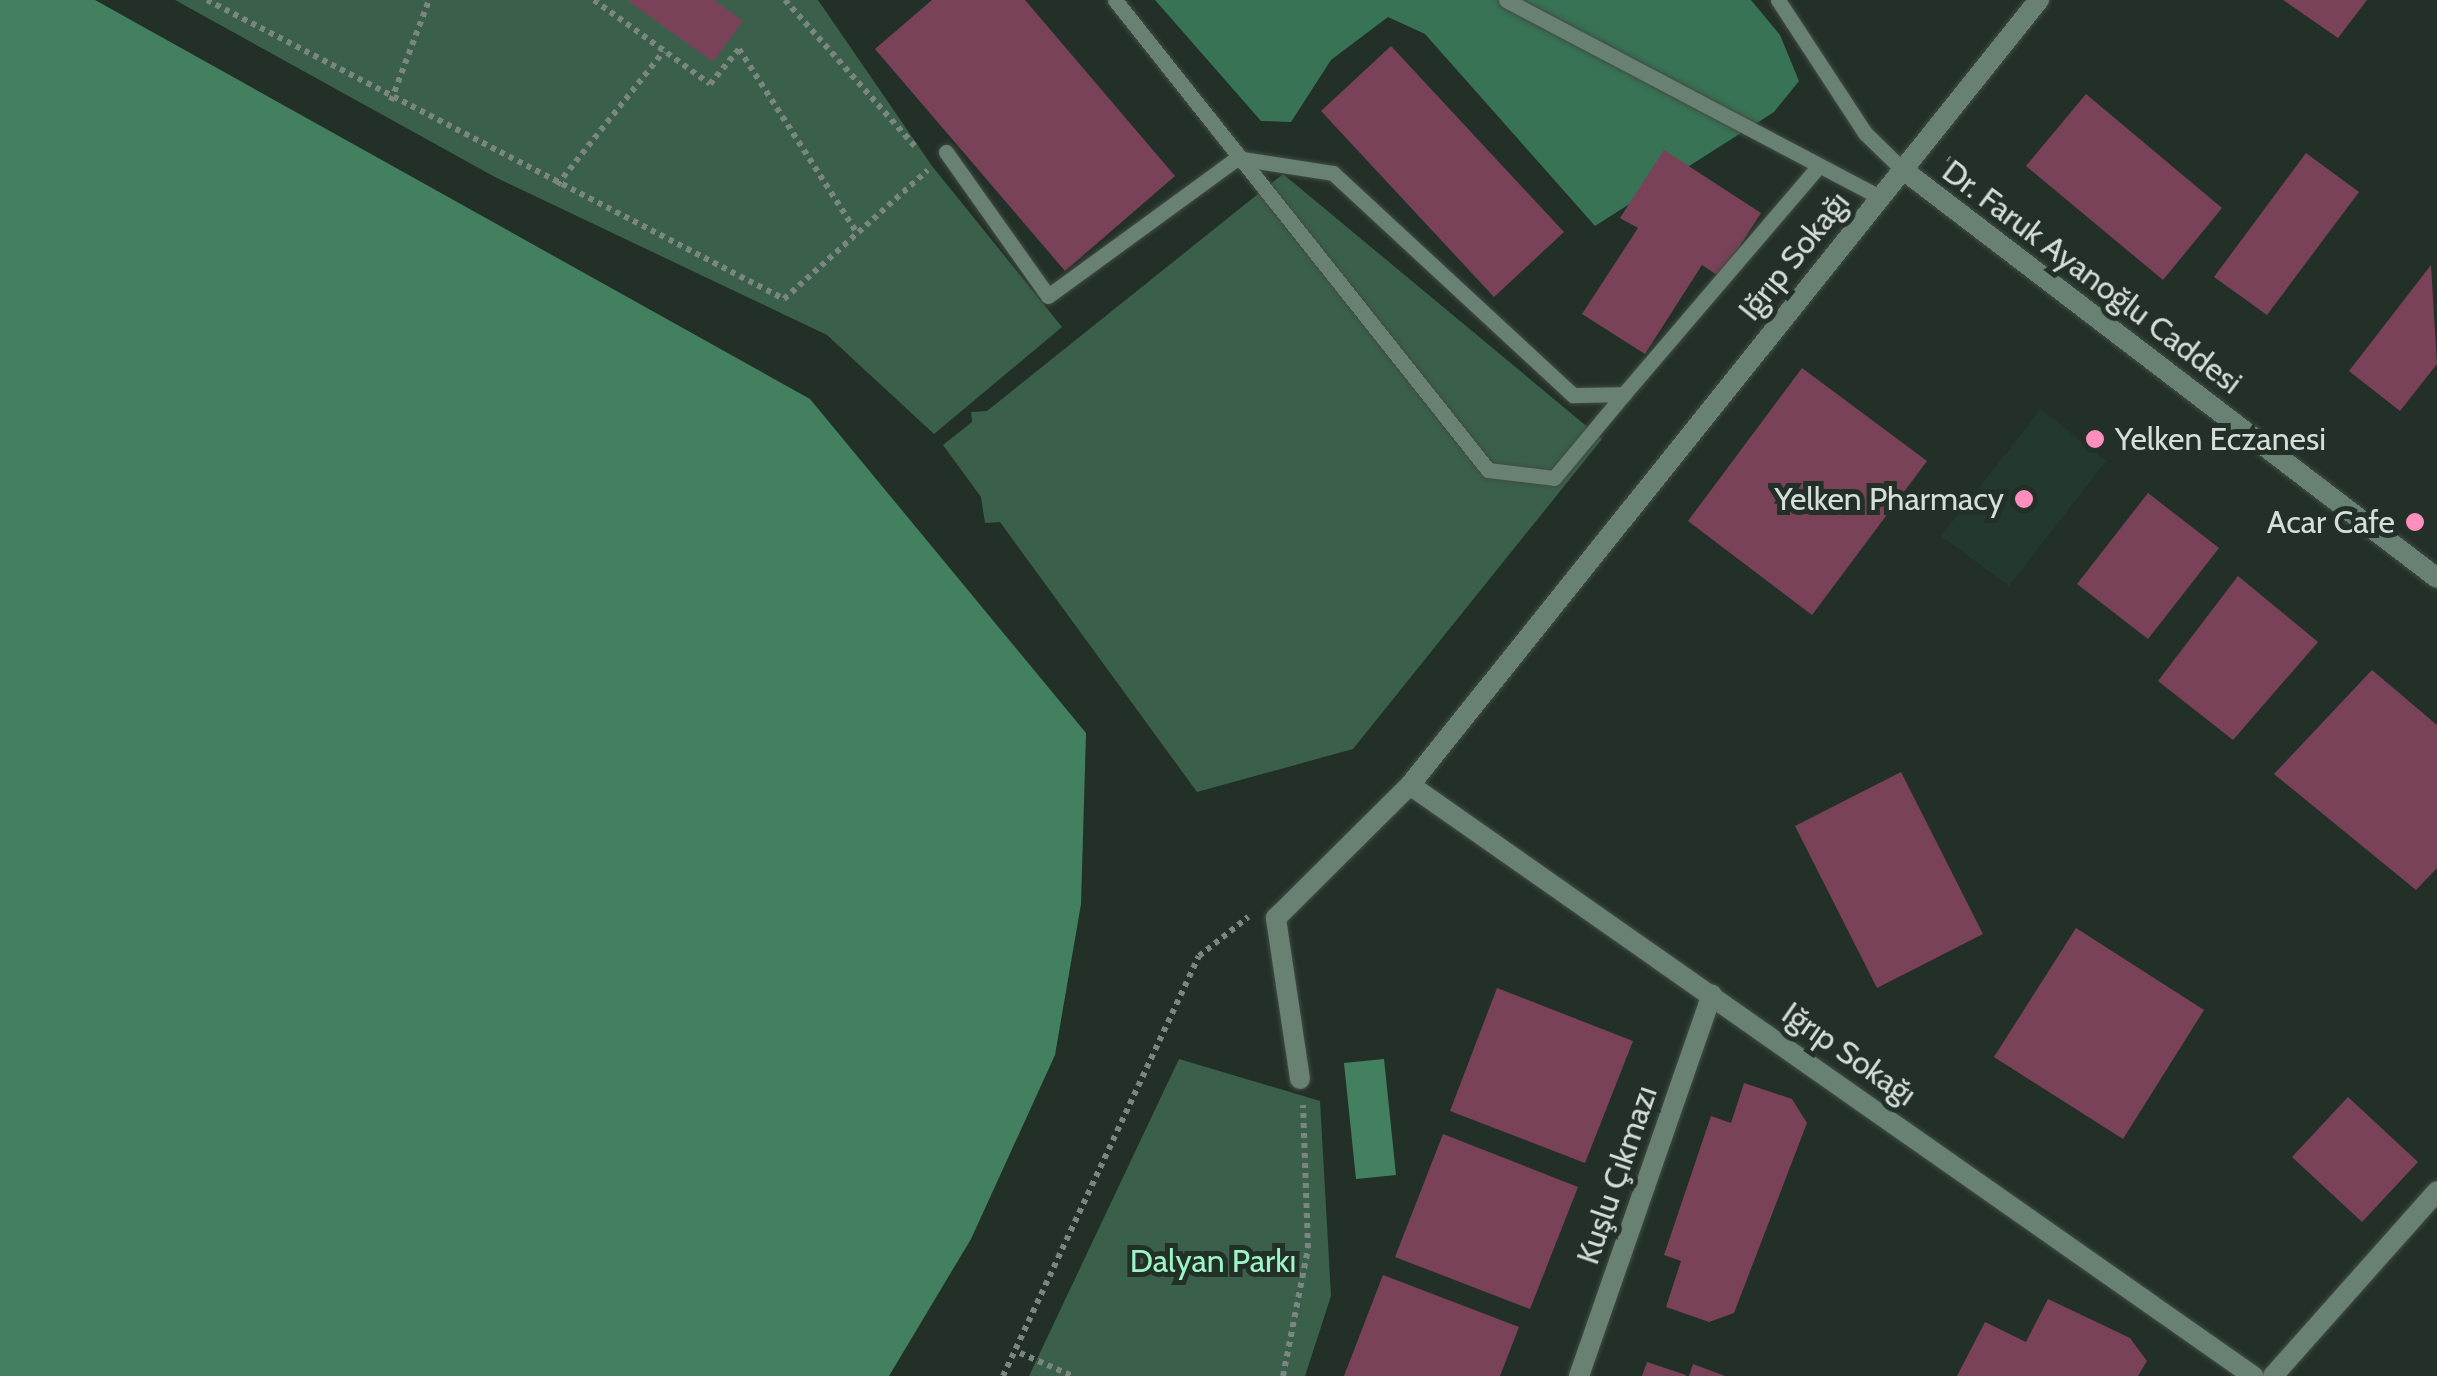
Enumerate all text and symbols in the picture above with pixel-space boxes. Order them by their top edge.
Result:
street label: Dr. Faruk Ayanoğlu Caddesi [1935,152,2249,402]
street label: Iğrıp Sokağı [1730,184,1858,328]
place label: Yelken Eczanesi [2115,420,2326,458]
marker: Yelken Eczanesi [2084,428,2106,450]
place label: Yelken Pharmacy [1774,480,2004,518]
marker: Yelken Pharmacy [2013,488,2035,510]
place label: Acar Cafe [2267,503,2395,541]
marker: Acar Cafe [2404,511,2426,533]
street label: Iğrıp Sokağı [1775,994,1923,1114]
street label: Kuşlu Çıkmazı [1569,1081,1665,1269]
park label: Dalyan Parkı [1130,1242,1296,1280]

